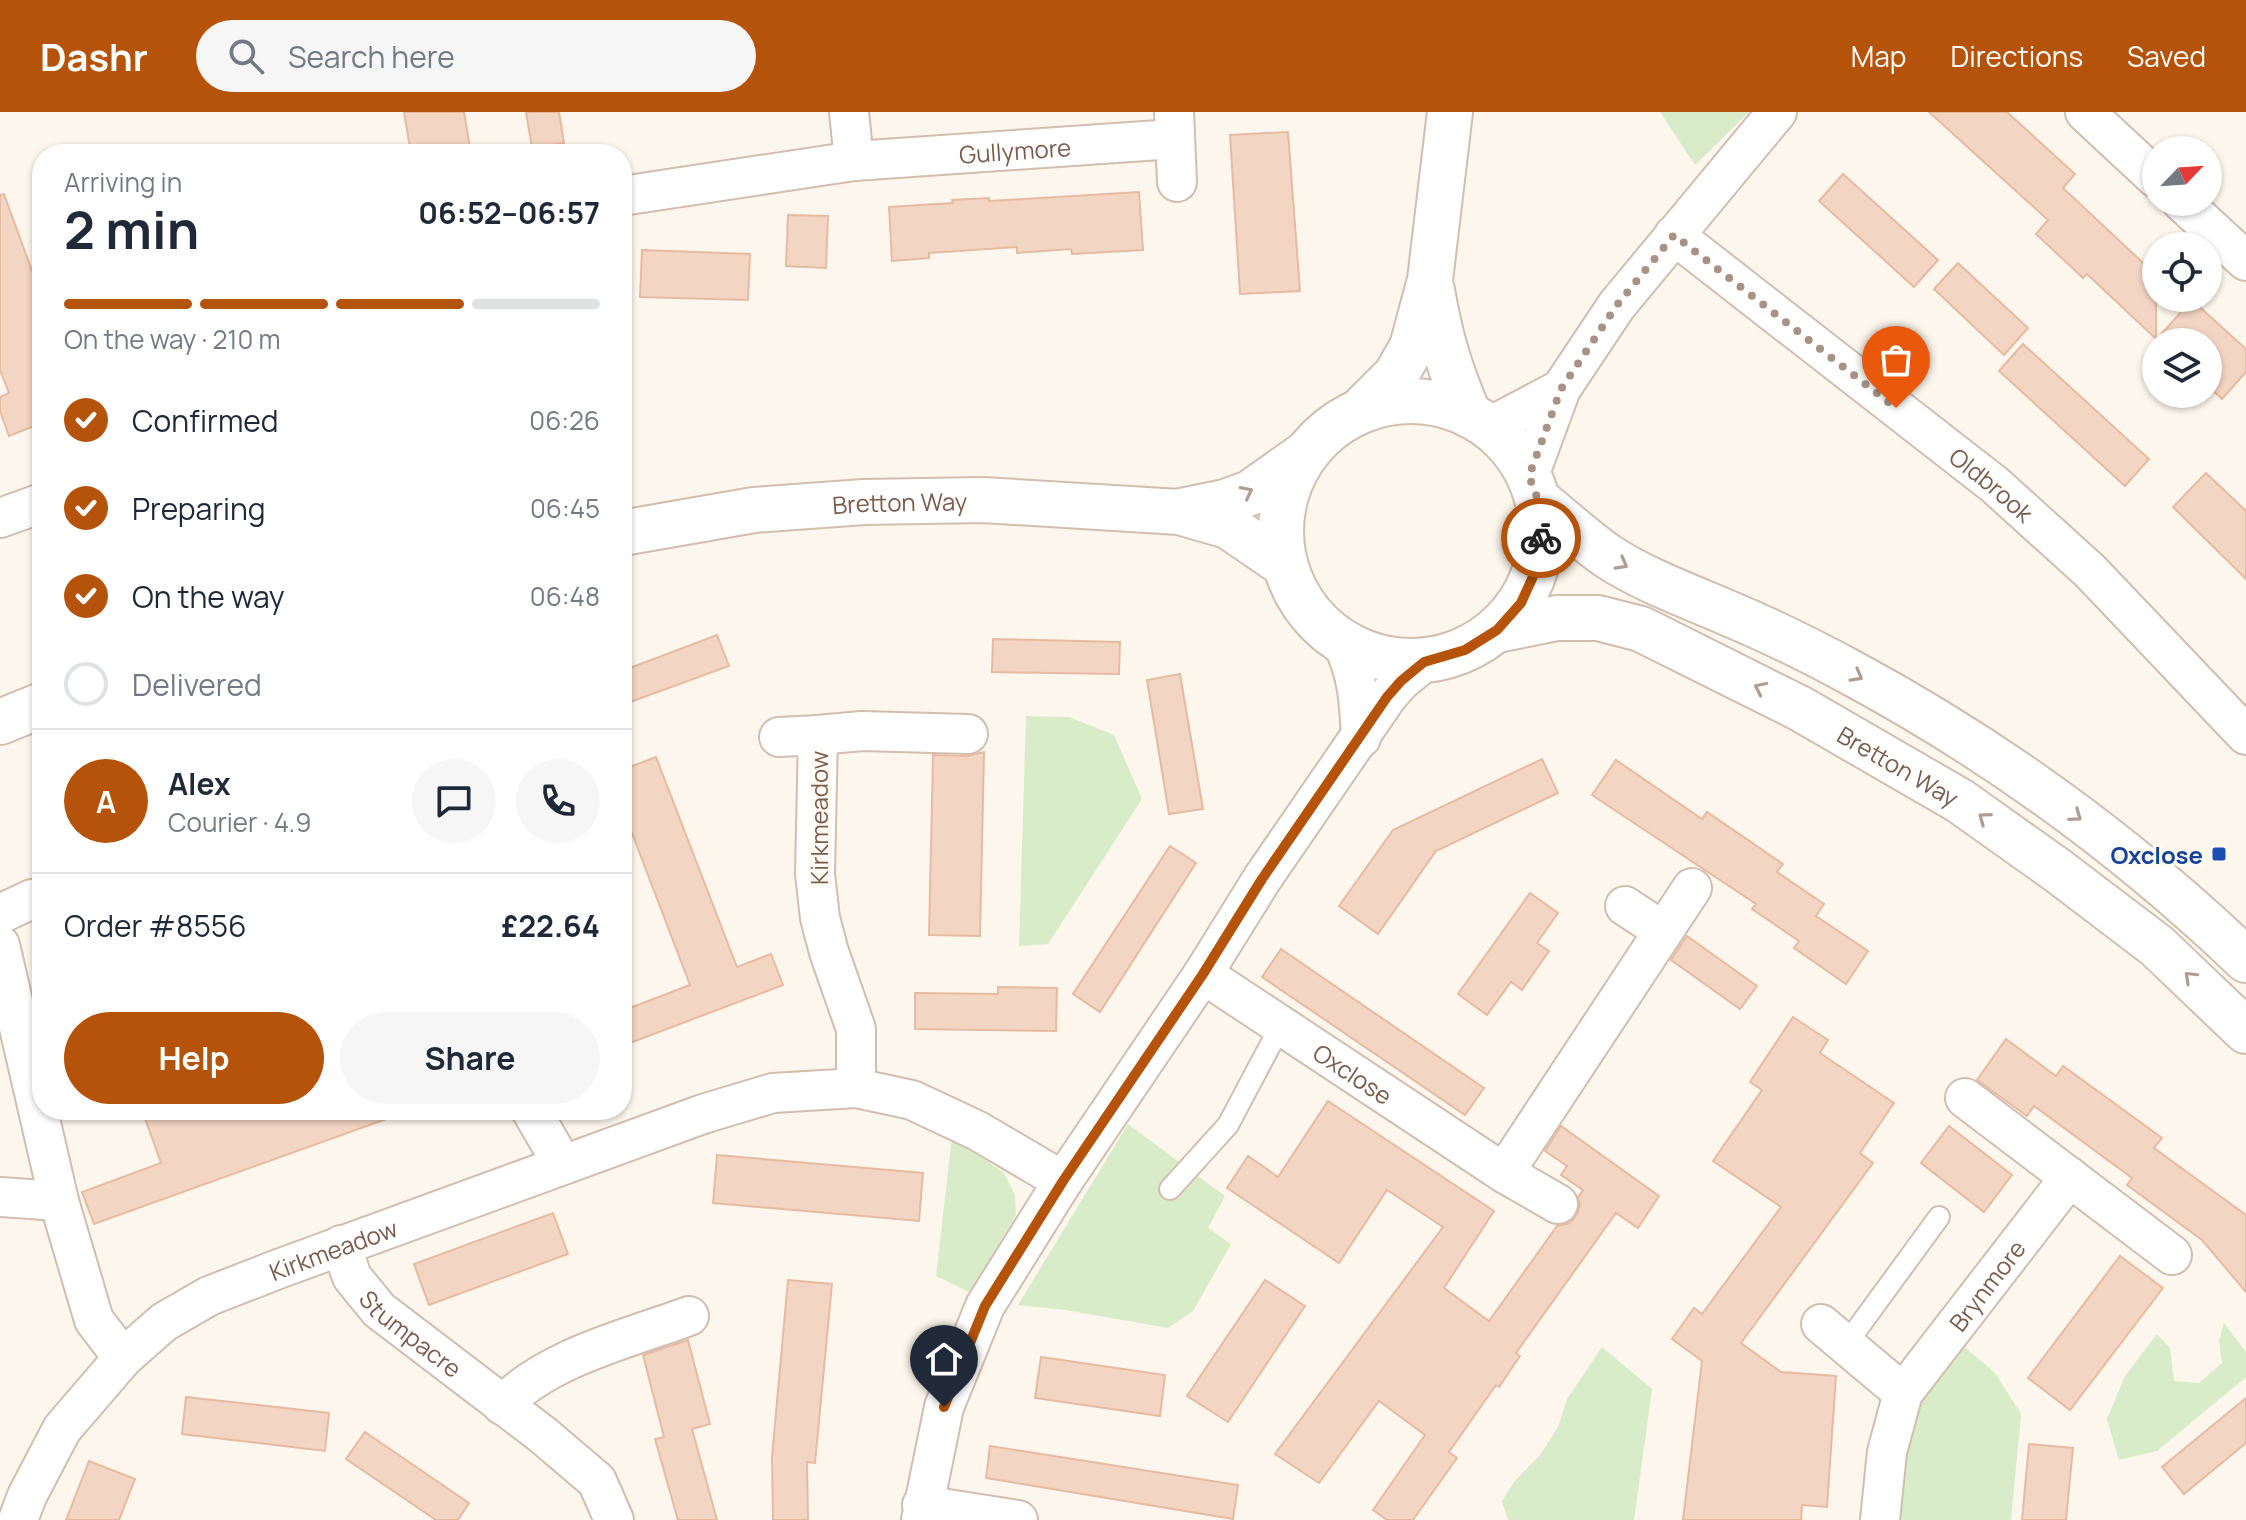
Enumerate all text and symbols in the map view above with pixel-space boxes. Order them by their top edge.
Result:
search box [196,20,756,92]
text: Dashr [40,30,148,82]
icon: search [224,34,268,78]
text: Search here [288,36,455,77]
text: Map [1851,37,1906,75]
text: Directions [1950,37,2083,75]
text: Saved [2127,37,2206,75]
street label: Gullymore [958,130,1072,170]
north arrow [2142,136,2222,216]
map controls [2142,136,2222,408]
text: Arriving in [64,164,182,200]
text: 06:52–06:57 [418,192,600,233]
text: 2 min [64,194,199,265]
button: locate [2142,232,2222,312]
text: On the way · 210 m [64,321,281,357]
pin [1862,326,1930,408]
button: layers [2142,328,2222,408]
icon: bag [1874,338,1918,382]
icon: check [64,398,108,442]
text: Confirmed [132,400,279,441]
text: 06:26 [529,402,600,438]
street label: Oldbrook [1943,439,2042,530]
street label: Bretton Way [831,484,968,521]
icon: check [64,486,108,530]
one-way arrow [1239,486,1254,502]
text: Preparing [132,488,266,529]
text: 06:45 [530,490,600,526]
courier [1501,498,1581,578]
icon: bike [1519,516,1563,560]
one-way arrow [1614,554,1628,570]
icon: check [64,574,108,618]
text: On the way [132,576,285,617]
text: 06:48 [530,578,600,614]
text: Delivered [132,664,262,705]
one-way arrow [1849,667,1863,682]
one-way arrow [1753,682,1768,698]
street label: Bretton Way [1832,717,1965,814]
street label: Kirkmeadow [802,751,835,885]
button: chat [412,759,496,843]
button: phone [516,759,600,843]
text: Alex [168,763,231,804]
text: A [96,781,116,822]
text: Courier · 4.9 [168,804,311,840]
one-way arrow [2067,806,2082,821]
one-way arrow [1979,813,1993,828]
place label: Oxclose [2111,838,2203,871]
marker: Oxclose [2210,845,2228,863]
text: Order #8556 [64,905,247,946]
text: £22.64 [501,905,600,946]
one-way arrow [2185,972,2199,986]
button: Help [64,1012,324,1104]
button: Share [340,1012,600,1104]
street label: Oxclose [1307,1035,1399,1111]
street label: Kirkmeadow [264,1211,402,1288]
street label: Brynmore [1941,1233,2032,1337]
street label: Stumpacre [353,1283,469,1384]
pin [910,1325,978,1407]
icon: home [922,1337,966,1381]

